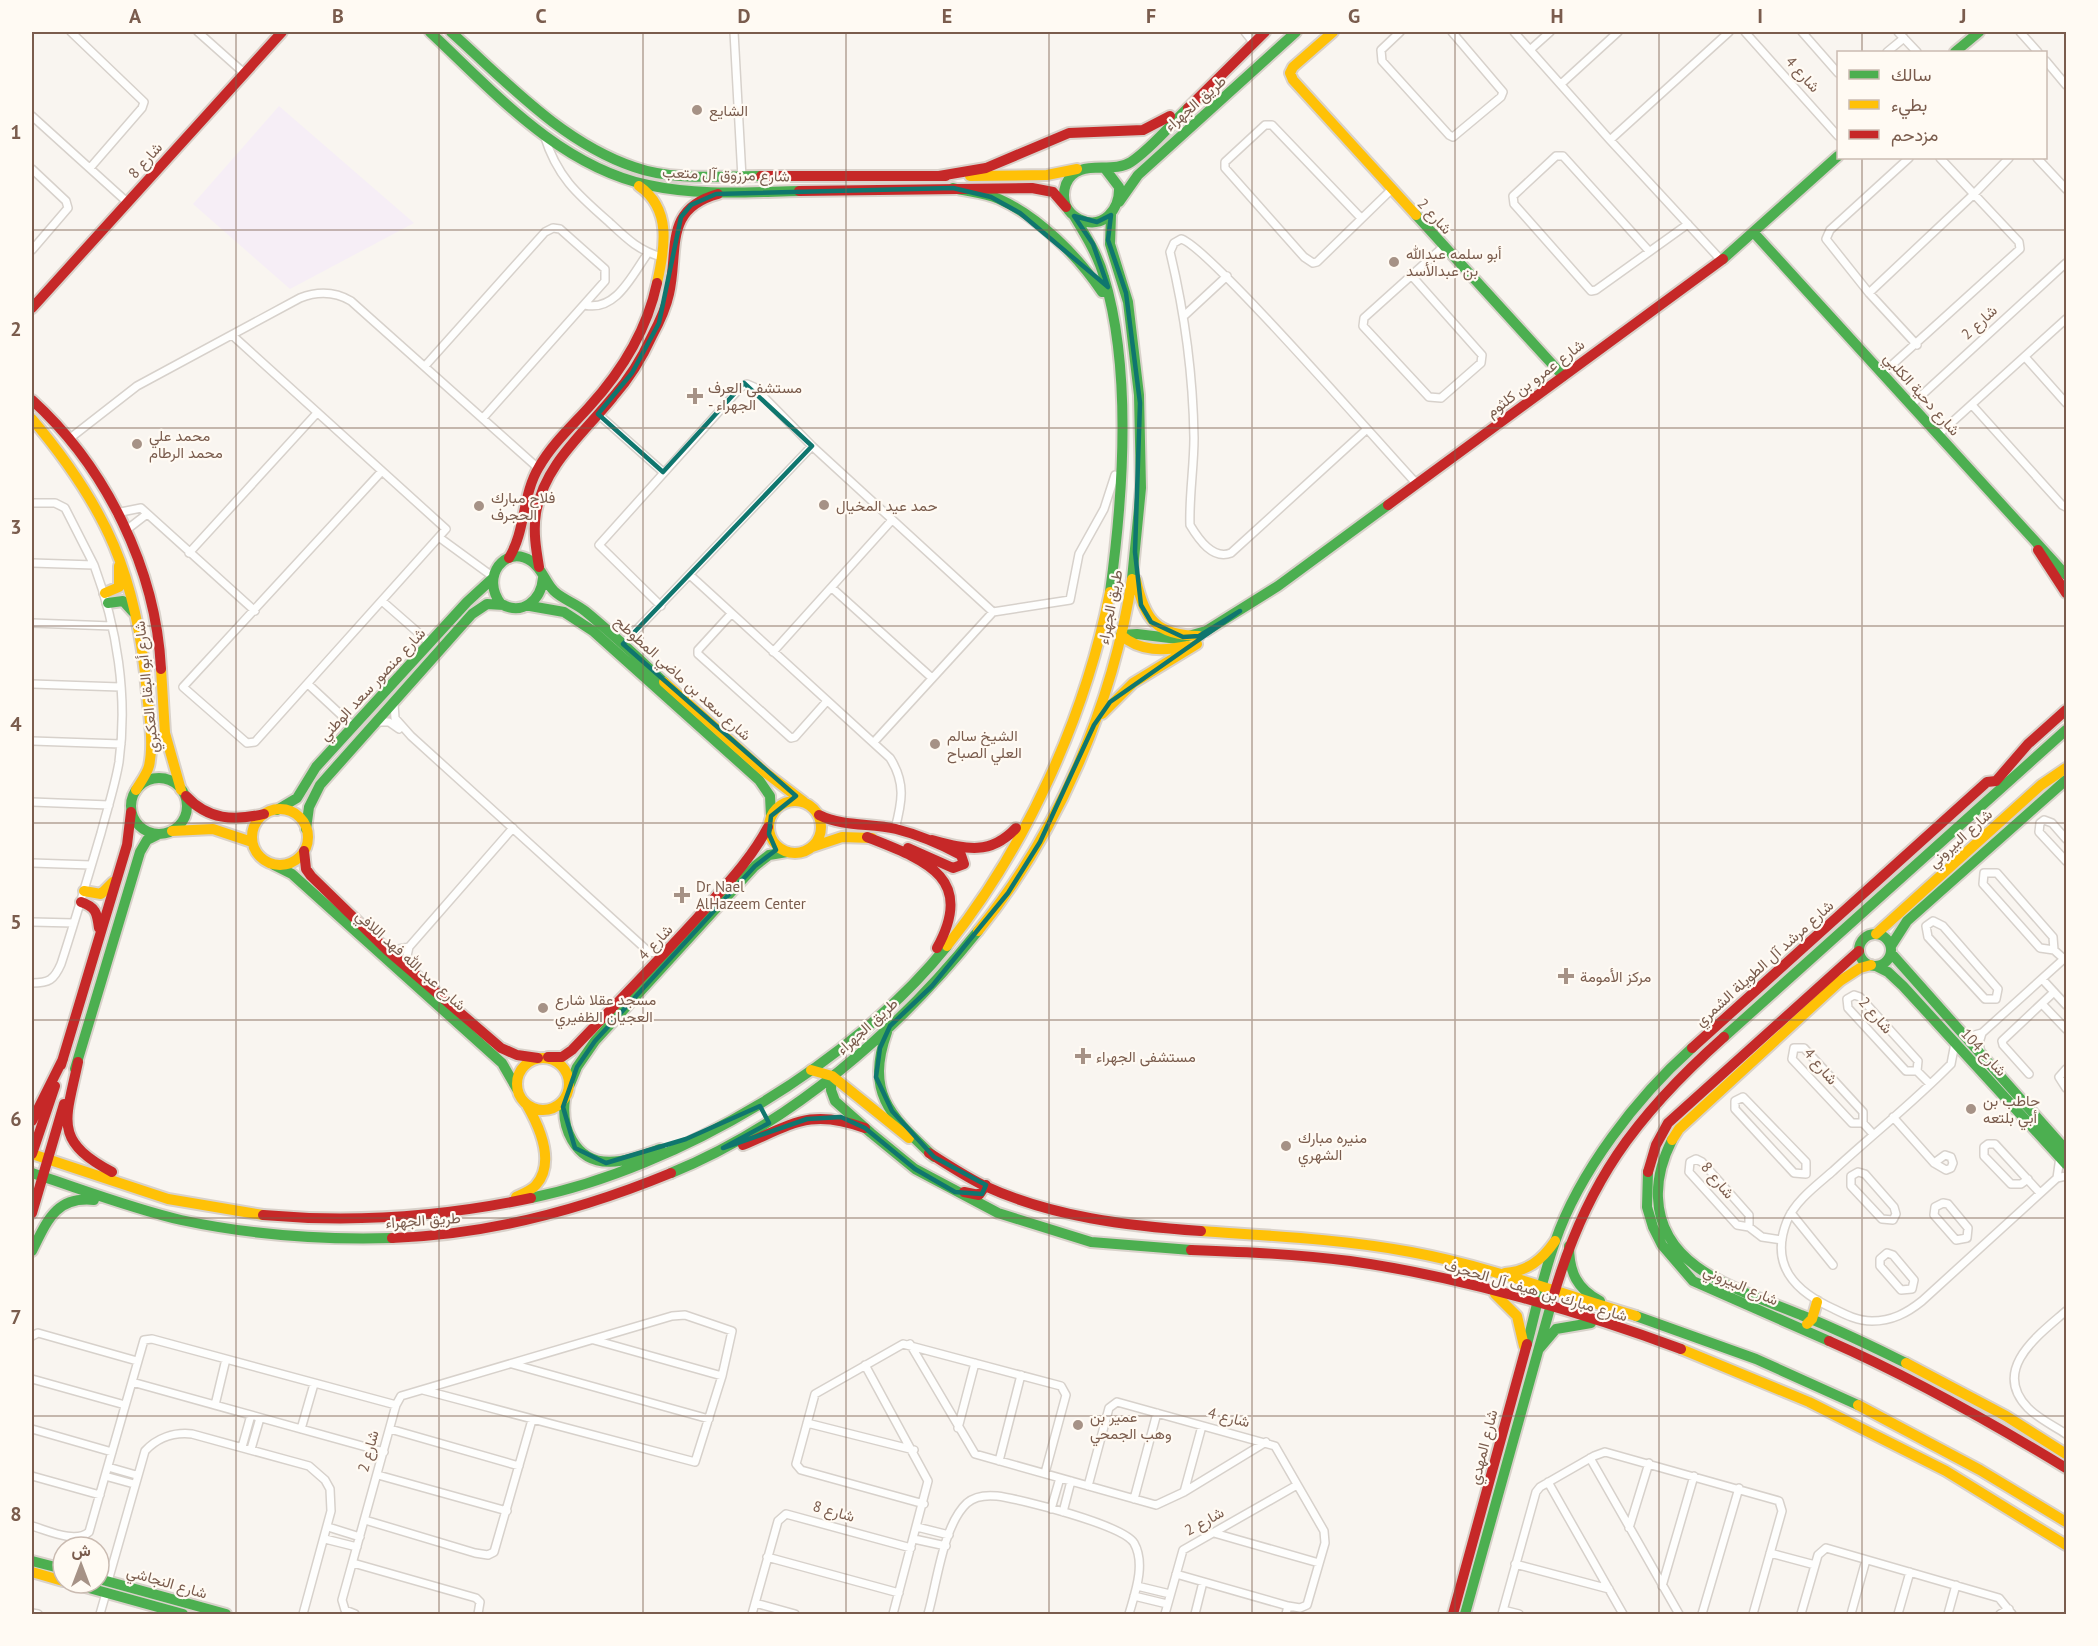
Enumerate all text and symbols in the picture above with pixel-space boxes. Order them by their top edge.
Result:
text: A [129,3,142,29]
text: B [332,3,344,29]
text: C [535,3,547,29]
text: D [738,3,751,29]
text: E [942,3,952,29]
text: F [1146,3,1156,29]
text: G [1348,3,1360,29]
text: H [1550,3,1564,29]
text: I [1757,3,1763,29]
text: J [1959,3,1966,29]
legend [1837,51,2047,159]
street label: شارع 4 [1780,52,1824,98]
text: سالك [1891,63,1931,86]
street label: طريق الجهراء [1160,71,1231,136]
text: بطيء [1891,93,1927,120]
place label: الشايع [709,101,748,122]
marker: الشايع [690,103,704,117]
text: 1 [10,119,22,145]
text: مزدحم [1891,123,1938,147]
street label: شارع 8 [124,138,168,183]
street label: شارع مرزوق آل متعب [662,162,790,188]
street label: شارع 2 [1412,194,1457,239]
place label: أبو سلمه عبدالله بن عبدالأسد [1406,244,1502,281]
marker: أبو سلمه عبدالله بن عبدالأسد [1387,255,1401,269]
street label: شارع 2 [1957,300,2002,345]
text: 2 [10,316,22,342]
street label: شارع عمرو بن كلثوم [1482,335,1589,423]
street label: شارع دحية الكلبي [1877,349,1964,442]
place label: مستشفى العرف - الجهراء [708,378,802,414]
marker: مستشفى العرف - الجهراء [686,387,704,405]
place label: محمد علي محمد الرطام [149,426,223,463]
marker: محمد علي محمد الرطام [130,437,144,451]
place label: فلاح مبارك الحجرف [491,488,556,524]
place label: حمد عيد المخيال [836,496,937,515]
marker: حمد عيد المخيال [817,498,831,512]
marker: فلاح مبارك الحجرف [472,499,486,513]
text: 3 [10,514,22,540]
street label: طريق الجهراء [1093,568,1128,646]
street label: شارع سعد بن ماضي المطوطح [608,612,755,747]
street label: شارع أبو البقاء العكبري [130,619,166,754]
street label: شارع منصور سعد الوطني [315,624,432,747]
text: 4 [10,711,22,737]
place label: الشيخ سالم العلي الصباح [947,726,1022,766]
marker: الشيخ سالم العلي الصباح [928,737,942,751]
street label: شارع البيروني [1924,804,1999,875]
place label: Dr Nael AlHazeem Center [696,877,806,913]
marker: Dr Nael AlHazeem Center [673,886,691,904]
street label: شارع مرشد آل الطويلة الشمري [1691,896,1840,1033]
street label: شارع عبد الله فهد اللافي [349,905,470,1018]
text: 5 [10,909,22,935]
street label: شارع 4 [634,920,678,965]
marker: مركز الأمومة [1557,967,1575,985]
place label: مركز الأمومة [1580,967,1651,986]
place label: مسجد عقلا شارع العجيان الظفيري [555,990,656,1030]
street label: طريق الجهراء [833,993,902,1059]
street label: شارع 2 [1853,993,1897,1039]
marker: مسجد عقلا شارع العجيان الظفيري [536,1001,550,1015]
street label: شارع 104 [1956,1024,2011,1081]
street label: شارع 4 [1798,1044,1842,1090]
marker: مستشفى الجهراء [1074,1047,1092,1065]
place label: مستشفى الجهراء [1096,1047,1196,1067]
place label: حاطب بن أبي بلتعه [1983,1091,2040,1131]
marker: حاطب بن أبي بلتعه [1964,1102,1978,1116]
text: 6 [10,1106,22,1132]
place label: منيره مبارك الشهري [1298,1128,1367,1168]
marker: منيره مبارك الشهري [1279,1139,1293,1153]
street label: شارع 8 [1696,1158,1739,1204]
street label: طريق الجهراء [385,1208,462,1233]
street label: شارع مبارك بن هيف آل الحجرف [1442,1255,1630,1327]
street label: شارع البيروني [1699,1261,1781,1313]
text: 7 [10,1304,22,1330]
street label: شارع 4 [1206,1403,1252,1433]
place label: عمير بن وهب الجمحي [1090,1407,1172,1447]
street label: شارع المهدي [1465,1407,1505,1487]
marker: عمير بن وهب الجمحي [1071,1418,1085,1432]
street label: شارع 2 [353,1428,385,1474]
street label: شارع 8 [810,1496,857,1528]
text: 8 [10,1501,22,1527]
street label: شارع 2 [1181,1502,1228,1541]
north arrow [51,1535,111,1595]
text: ش [71,1540,91,1560]
street label: شارع النجاشي [124,1561,210,1606]

